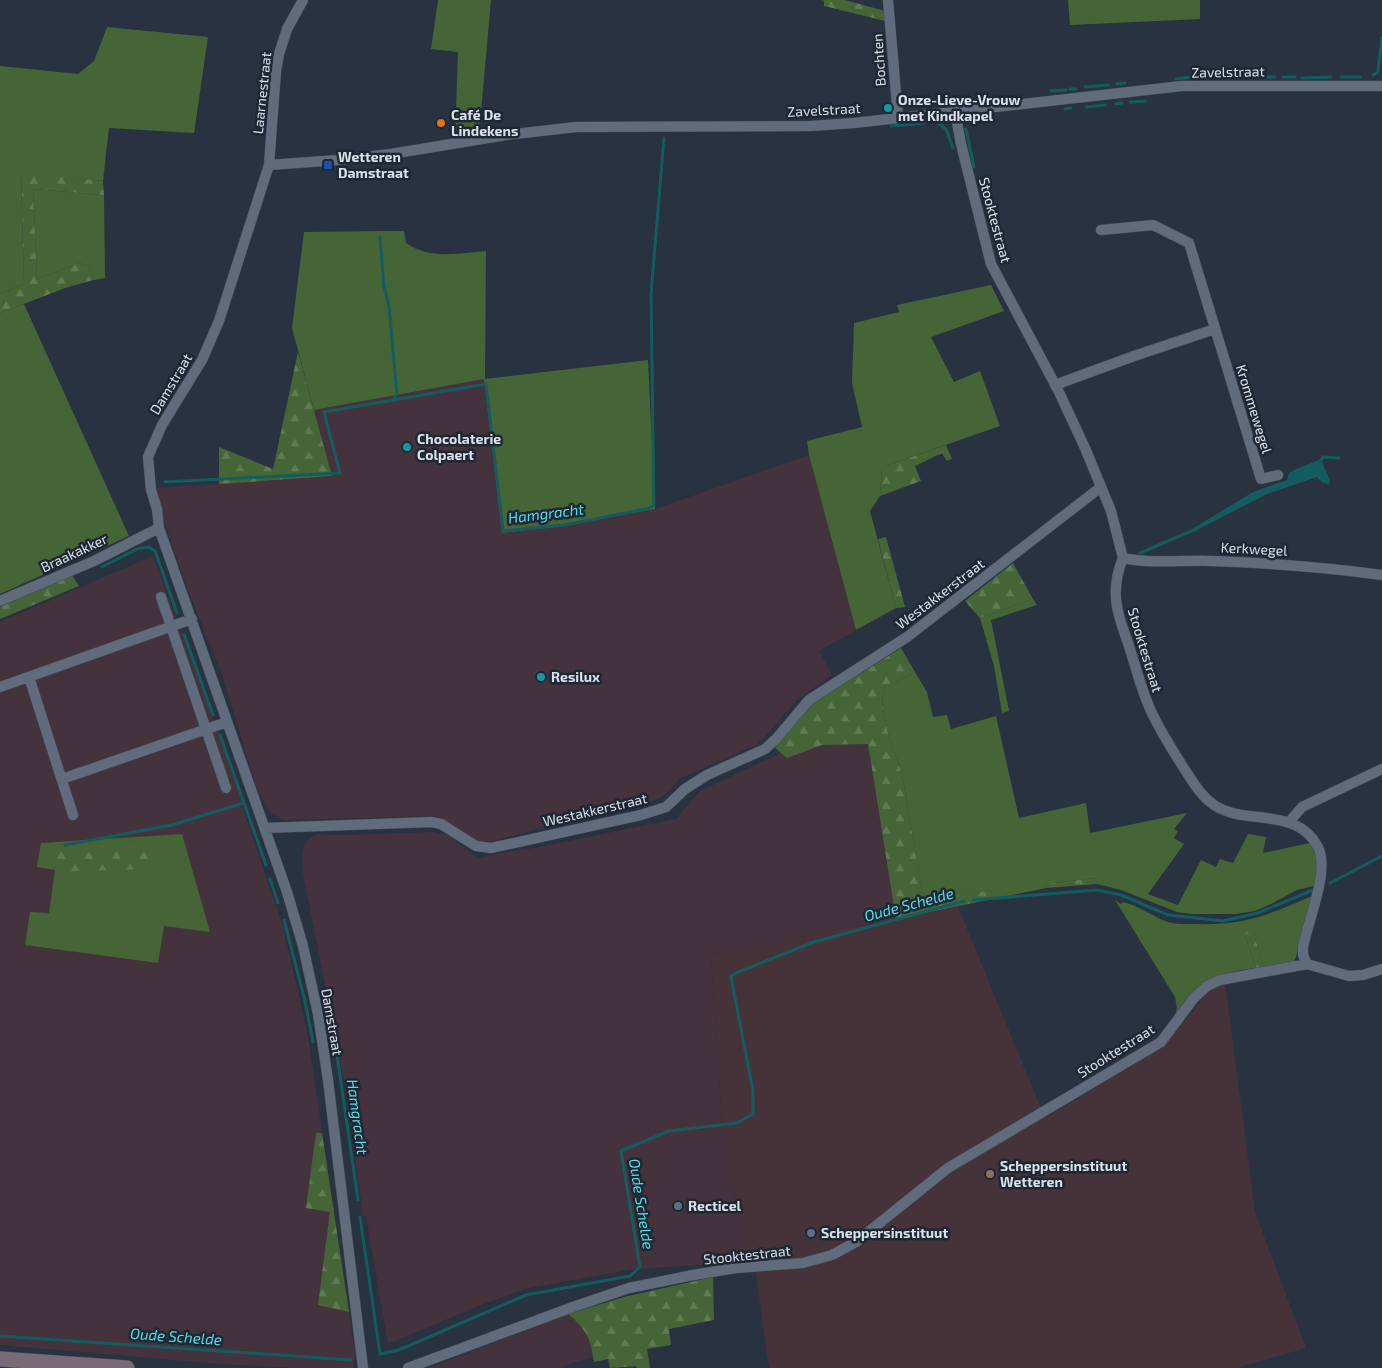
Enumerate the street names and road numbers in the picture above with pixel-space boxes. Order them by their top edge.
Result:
street label: Bochten [868,33,889,87]
street label: Laarnestraat [249,51,274,135]
street label: Zavelstraat [1191,62,1265,81]
street label: Zavelstraat [787,99,861,120]
street label: Stooktestraat [976,175,1015,264]
street label: Damstraat [146,350,195,417]
street label: Krommewegel [1233,362,1276,456]
street label: Braakakker [38,530,110,575]
street label: Kerkwegel [1220,538,1289,559]
street label: Westakkerstraat [892,555,987,632]
street label: Stooktestraat [1125,605,1166,694]
street label: Westakkerstraat [541,789,649,830]
street label: Damstraat [318,987,347,1057]
street label: Stooktestraat [1074,1020,1157,1081]
street label: Stooktestraat [702,1241,791,1268]

